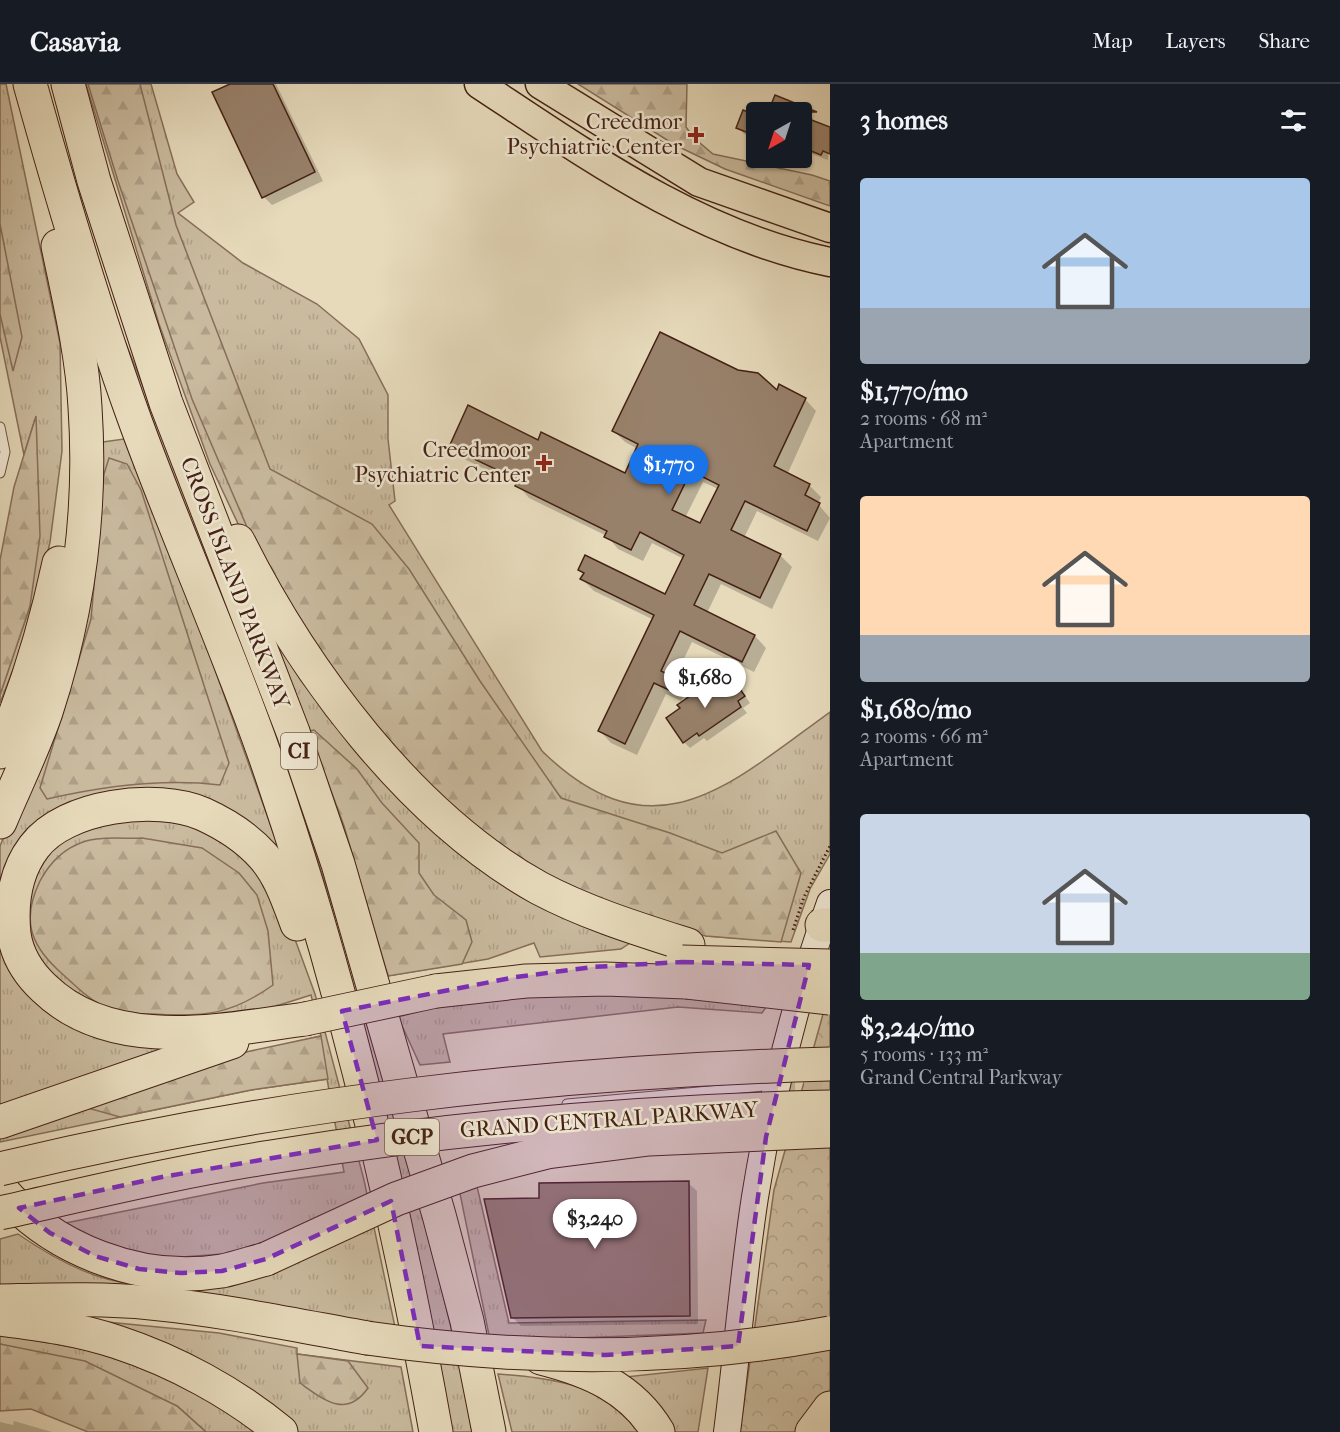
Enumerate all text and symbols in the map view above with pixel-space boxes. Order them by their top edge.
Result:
text: Casavia [30,25,120,58]
text: Map [1092,29,1133,53]
text: Layers [1166,29,1225,53]
text: Share [1258,29,1310,53]
north arrow [746,102,812,168]
map controls [746,102,812,168]
icon: filters [1277,104,1310,137]
text: 3 homes [860,105,948,136]
place label: Creedmor Psychiatric Center [506,109,683,160]
marker: Creedmor Psychiatric Center [687,126,705,144]
icon: home [1031,217,1139,325]
text: $1,770/mo [860,376,968,407]
text: 2 rooms · 68 m² [860,407,987,430]
text: Apartment [860,430,954,453]
place label: Creedmoor Psychiatric Center [354,437,531,488]
pin: $1,770 [620,445,718,496]
street label: CROSS ISLAND PARKWAY [175,453,296,714]
text: $1,770 [643,453,695,476]
marker: Creedmoor Psychiatric Center [535,454,553,472]
icon: home [1031,535,1139,643]
pin: $1,680 [656,658,754,709]
text: $1,680 [678,666,732,689]
text: $1,680/mo [860,694,971,725]
text: 2 rooms · 66 m² [860,725,988,748]
road number: CI [281,733,317,769]
text: Apartment [860,748,954,771]
icon: home [1031,853,1139,961]
text: $3,240/mo [860,1012,974,1043]
text: 5 rooms · 133 m² [860,1043,988,1066]
text: Grand Central Parkway [860,1066,1062,1089]
street label: GRAND CENTRAL PARKWAY [459,1097,760,1143]
road number: GCP [385,1119,439,1155]
pin: $3,240 [546,1199,644,1250]
text: $3,240 [567,1207,623,1230]

